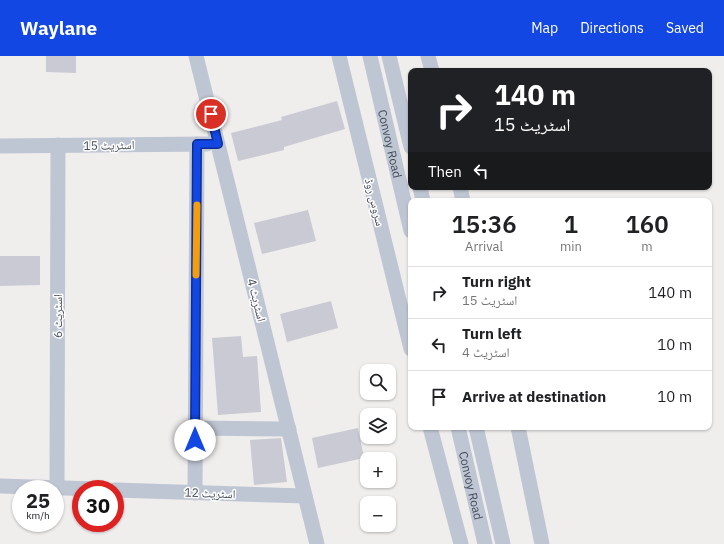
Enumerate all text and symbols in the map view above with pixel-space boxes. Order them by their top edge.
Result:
text: Waylane [20,16,97,40]
text: Map [531,19,558,37]
text: Directions [580,19,644,37]
text: Saved [666,19,704,37]
text: 140 m [494,76,576,113]
icon: right [428,84,480,136]
pin [194,97,228,131]
icon: arrive [200,103,222,125]
street label: Convoy Road [375,108,406,179]
text: اسٹریٹ 15 [494,113,571,136]
street label: اسٹریٹ 15 [83,137,135,153]
icon: left [470,160,492,182]
text: Then [428,162,462,181]
street label: سروس روڈ [362,177,388,227]
text: 15:36 [451,208,517,240]
text: 1 [564,208,578,240]
text: 160 [625,208,669,240]
text: Arrival [465,238,503,255]
text: min [560,238,582,255]
text: m [641,238,653,255]
text: Turn right [462,272,531,291]
street label: اسٹریٹ 4 [244,277,270,323]
icon: right [428,282,450,304]
text: 140 m [648,283,692,302]
text: اسٹریٹ 15 [462,292,517,309]
street label: اسٹریٹ 6 [50,294,65,338]
text: Turn left [462,324,522,343]
icon: left [428,334,450,356]
text: 10 m [657,335,692,354]
text: اسٹریٹ 4 [462,344,510,361]
map controls [360,364,396,532]
button: search [360,364,396,400]
icon: arrive [428,386,450,408]
text: Arrive at destination [462,387,606,406]
text: 10 m [657,387,692,406]
button: layers [360,408,396,444]
position arrow [174,419,216,461]
street label: Convoy Road [456,450,487,521]
button: + [360,452,396,488]
speed limit sign: 30 [72,480,124,532]
street label: اسٹریٹ 12 [184,485,236,502]
text: 25 [26,487,50,514]
button: − [360,496,396,532]
text: km/h [26,509,50,522]

